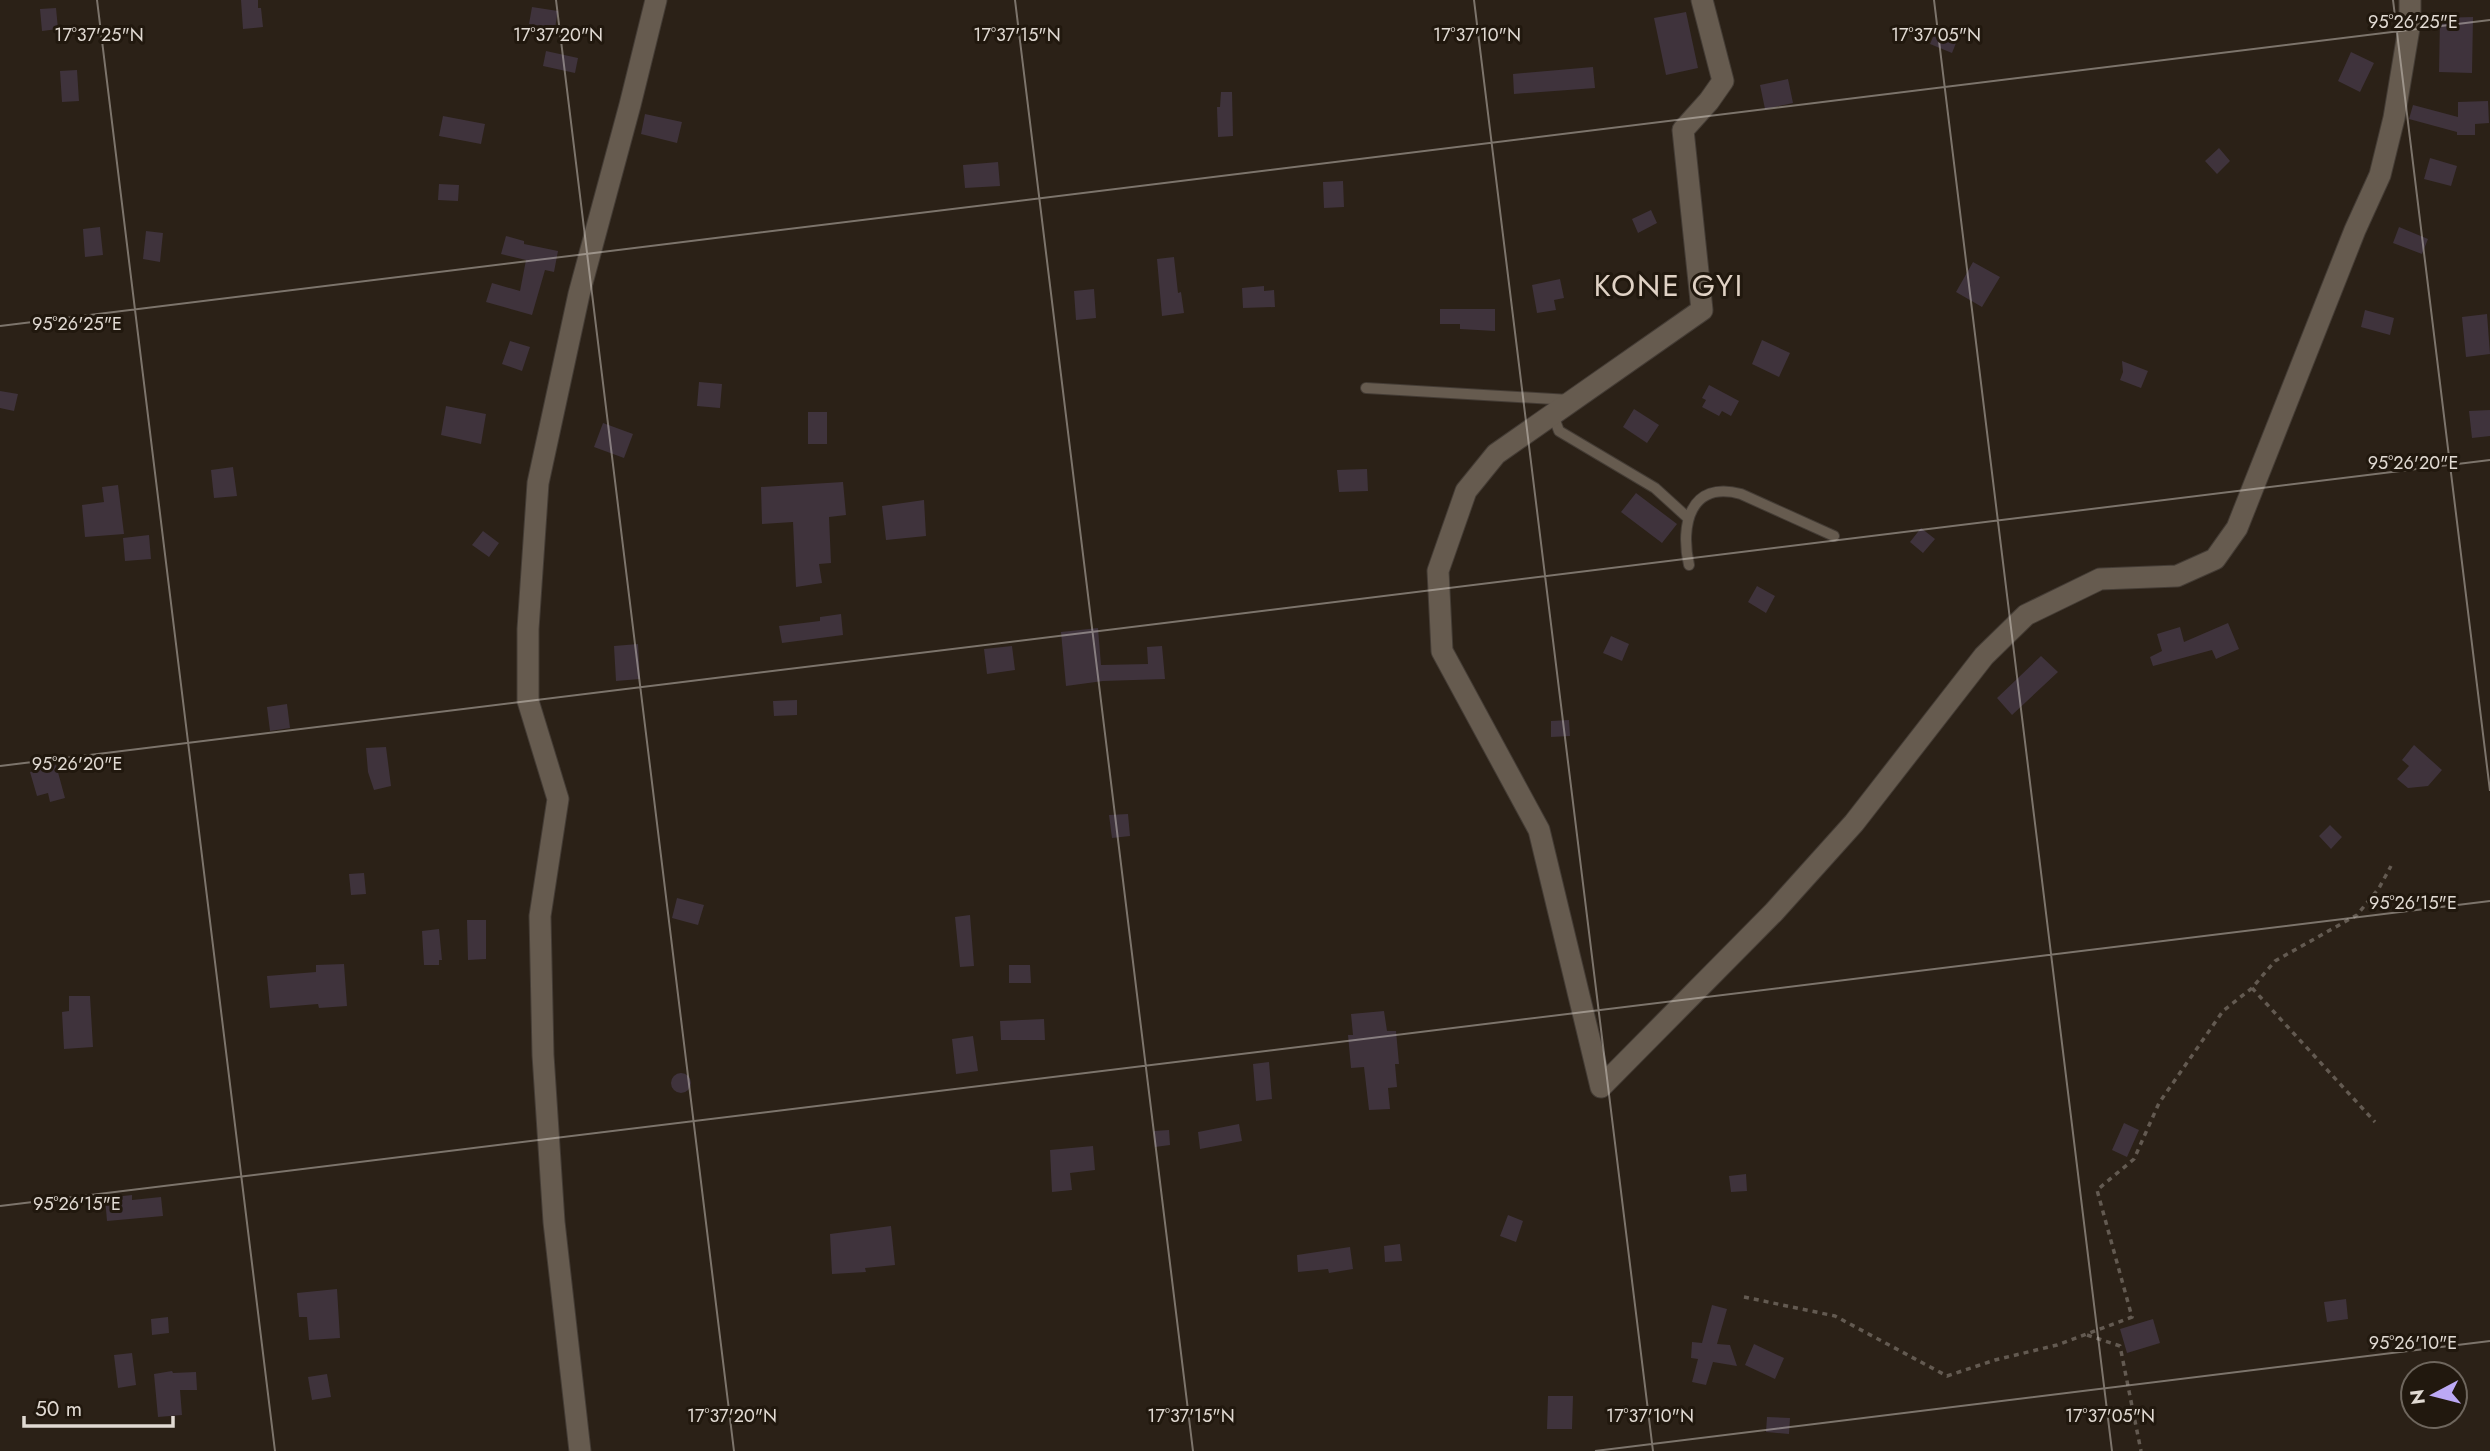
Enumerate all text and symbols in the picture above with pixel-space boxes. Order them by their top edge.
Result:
text: 95°26'25"E [2368,9,2458,35]
text: 17°37'25"N [54,22,144,48]
text: 17°37'20"N [513,22,603,48]
text: 17°37'15"N [973,22,1061,48]
text: 17°37'10"N [1433,22,1521,48]
text: 17°37'05"N [1891,22,1981,48]
district label: KONE GYI [1594,264,1744,307]
text: 95°26'25"E [32,311,122,337]
text: 95°26'20"E [2368,450,2458,476]
text: 95°26'20"E [32,751,122,777]
text: 95°26'15"E [2369,890,2457,916]
text: 95°26'15"E [33,1191,121,1217]
text: 95°26'10"E [2369,1330,2457,1356]
north arrow [2399,1360,2469,1430]
scale bar [24,1384,173,1428]
text: N [2403,1388,2432,1406]
text: 50 m [35,1394,82,1424]
text: 17°37'20"N [687,1403,777,1429]
text: 17°37'15"N [1147,1403,1235,1429]
text: 17°37'10"N [1606,1403,1694,1429]
text: 17°37'05"N [2065,1403,2155,1429]

